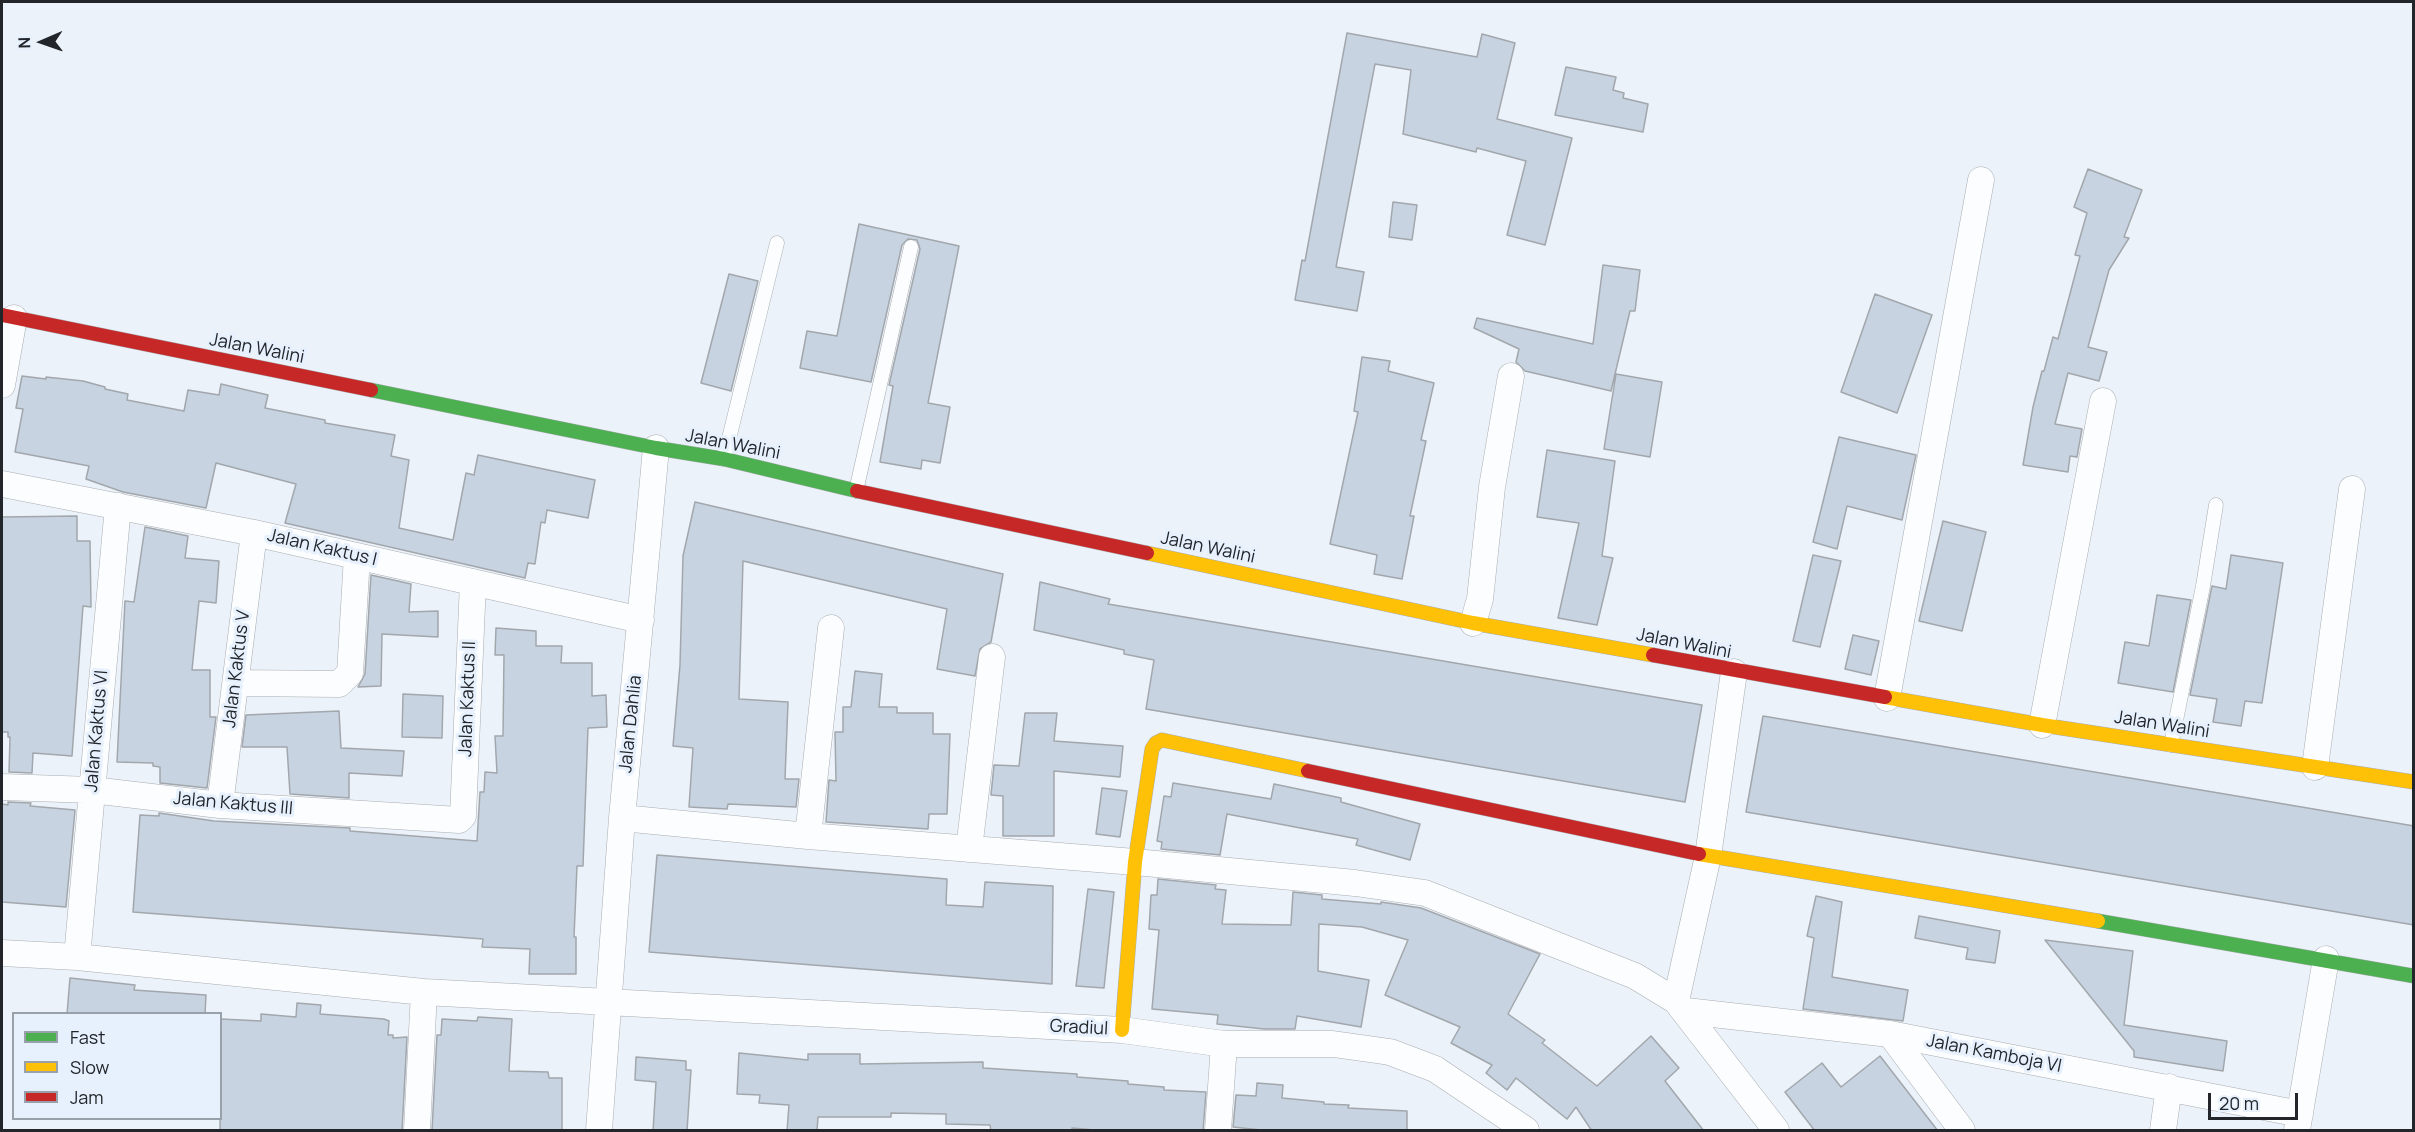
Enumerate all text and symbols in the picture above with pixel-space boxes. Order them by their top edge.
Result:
north arrow [12,12,72,72]
text: N [13,36,35,49]
street label: Jalan Walini [208,329,306,369]
street label: Jalan Walini [684,425,782,465]
street label: Jalan Kaktus I [265,525,379,571]
street label: Jalan Walini [1159,527,1257,569]
street label: Jalan Kaktus V [219,609,255,729]
street label: Jalan Walini [1635,624,1733,664]
street label: Jalan Kaktus II [455,641,481,757]
street label: Jalan Kaktus VI [81,669,113,793]
street label: Jalan Dahlia [615,674,647,774]
street label: Jalan Walini [2113,707,2211,743]
street label: Jalan Kaktus III [172,788,294,820]
legend [12,1012,222,1120]
street label: Gradiul [1049,1016,1109,1040]
text: Fast [70,1025,105,1049]
street label: Jalan Kamboja VI [1925,1030,2063,1078]
text: Slow [70,1055,109,1079]
scale bar [2211,1081,2301,1119]
text: Jam [70,1085,104,1109]
text: 20 m [2219,1091,2259,1115]

